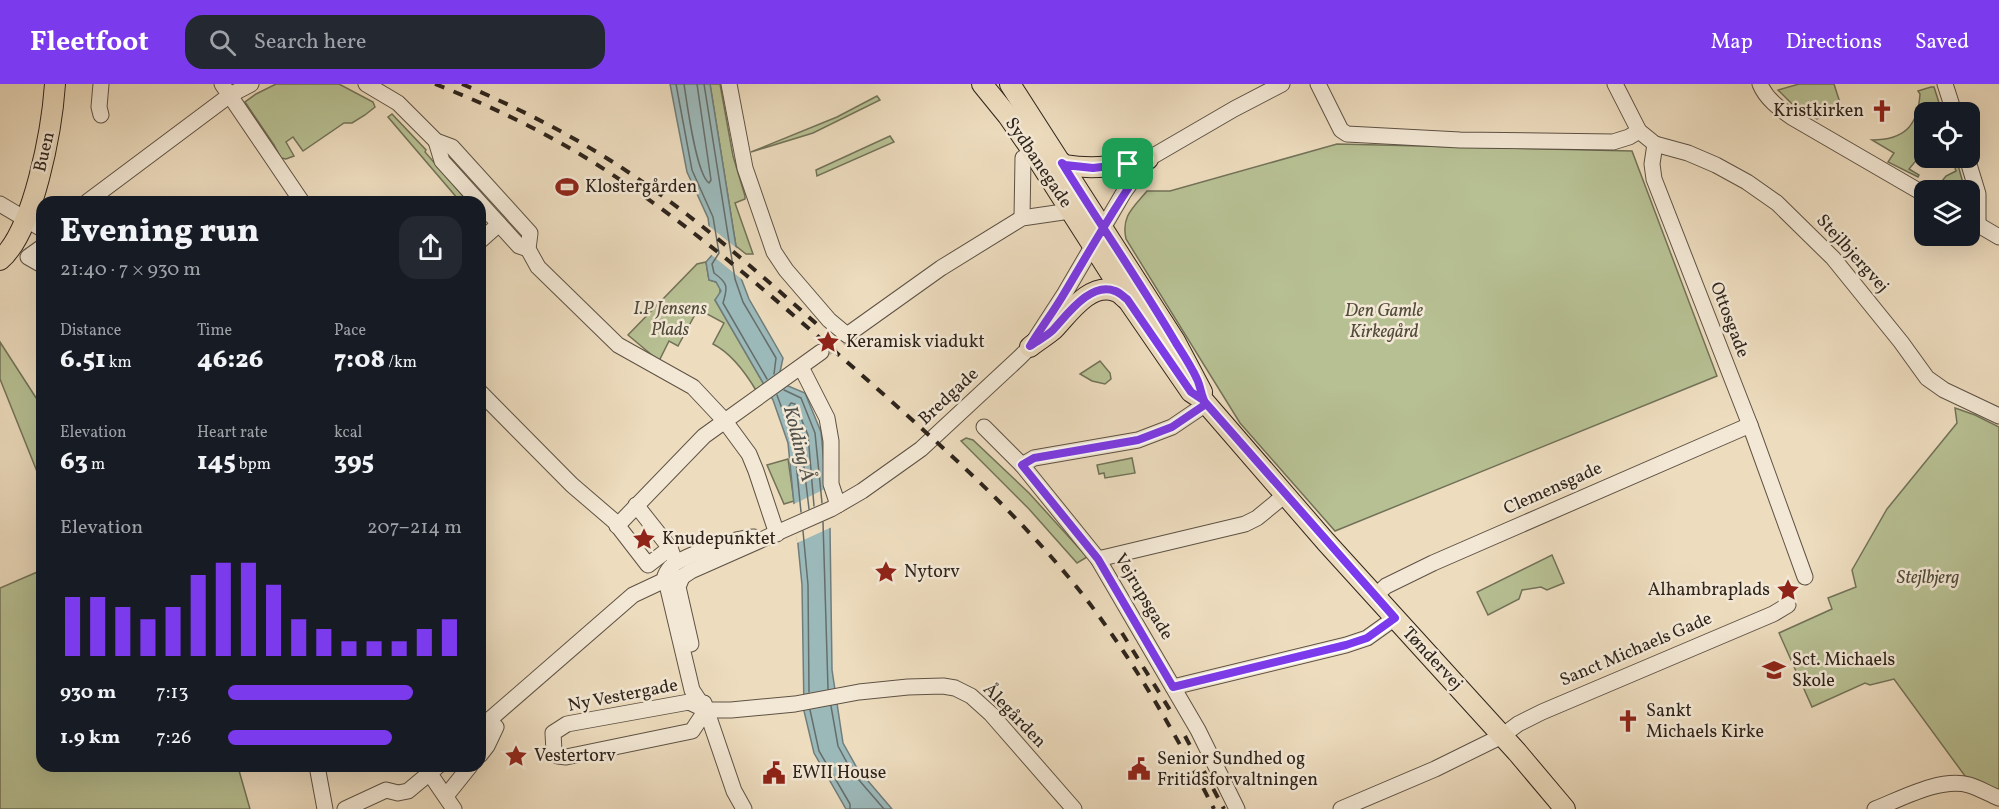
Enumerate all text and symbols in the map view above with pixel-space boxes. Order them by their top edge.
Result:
search box [185,15,605,69]
text: Fleetfoot [30,23,149,62]
icon: search [206,26,239,59]
text: Search here [254,27,366,58]
text: Map [1711,28,1753,57]
text: Directions [1786,28,1882,57]
text: Saved [1915,28,1969,57]
church icon: Kristkirken [1869,98,1895,124]
place label: Kristkirken [1773,99,1864,124]
map controls [1914,102,1980,246]
button: locate [1914,102,1980,168]
street label: Sydbanegade [998,113,1078,213]
street label: Buen [28,129,62,175]
pin [1102,138,1153,189]
icon: arrive [1111,147,1144,180]
sports icon: Klostergården [554,174,580,200]
place label: Klostergården [585,175,697,200]
button: layers [1914,180,1980,246]
street label: Stejlbjergvej [1810,209,1894,299]
text: Evening run [60,210,259,256]
button: share [399,216,462,279]
text: 21:40 · 7 × 930 m [60,256,201,284]
street label: Ottosgade [1703,278,1755,362]
park label: I.P Jensens Plads [633,297,707,343]
park label: Den Gamle Kirkegård [1345,299,1424,345]
text: Distance [60,320,121,342]
text: Time [197,320,232,342]
text: Pace [334,320,366,342]
place icon: Keramisk viadukt [815,329,841,355]
place label: Keramisk viadukt [846,330,985,355]
text: 6.51 [60,342,106,378]
text: 46:26 [197,342,263,378]
text: 7:08 [334,342,385,378]
text: km [106,352,132,374]
text: /km [385,352,417,374]
street label: Bredgade [913,363,985,431]
water label: Kolding Å [775,403,821,485]
text: Elevation [60,422,127,444]
text: Heart rate [197,422,268,444]
text: kcal [334,422,362,444]
text: 63 [60,444,88,480]
text: 145 [197,444,236,480]
text: 395 [334,444,374,480]
text: m [88,454,105,476]
text: bpm [236,454,271,476]
street label: Clemensgade [1500,456,1606,522]
text: Elevation [60,514,143,542]
text: 207–214 m [367,514,462,542]
place icon: Knudepunktet [631,526,657,552]
place label: Knudepunktet [662,527,776,552]
street label: Vejrupsgade [1107,549,1179,645]
place icon: Nytorv [873,559,899,585]
place label: Nytorv [904,560,960,585]
park label: Stejlbjerg [1897,566,1959,591]
place icon: Alhambraplads [1775,577,1801,603]
place label: Alhambraplads [1648,578,1770,603]
street label: Sanct Michaels Gade [1556,607,1716,693]
street label: Tøndervej [1396,622,1468,696]
place label: Sct. Michaels Skole [1792,648,1895,694]
school or university icon: Sct. Michaels Skole [1761,657,1787,683]
street label: Ny Vestergade [566,673,680,719]
street label: Ålegården [977,678,1052,754]
text: 930 m [60,679,116,707]
text: 7:13 [156,679,188,707]
place label: Sankt Michaels Kirke [1646,699,1764,745]
church icon: Sankt Michaels Kirke [1615,708,1641,734]
text: 1.9 km [60,724,120,752]
text: 7:26 [156,724,191,752]
place icon: Vestertorv [503,743,529,769]
place label: Vestertorv [534,744,616,769]
place label: Senior Sundhed og Fritidsforvaltningen [1157,747,1318,793]
public building icon: Senior Sundhed og Fritidsforvaltningen [1126,756,1152,782]
public building icon: EWII House [761,760,787,786]
place label: EWII House [792,761,886,786]

